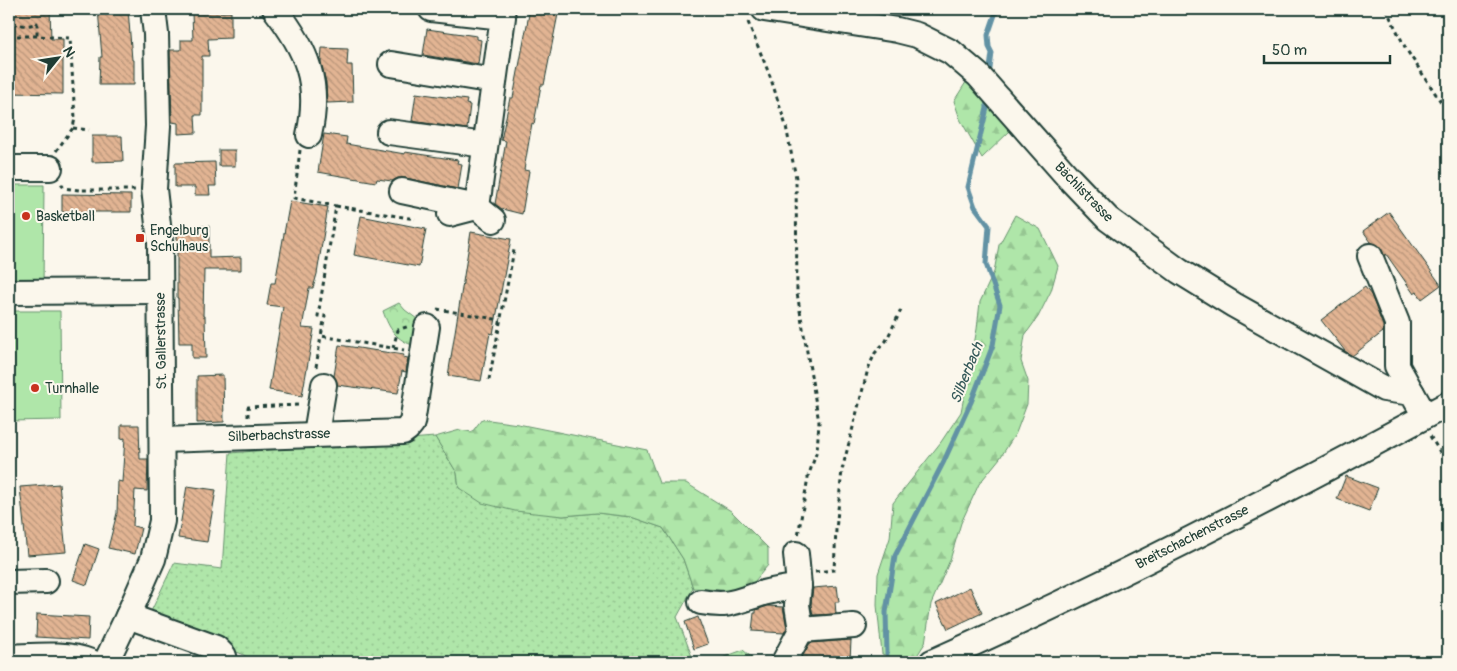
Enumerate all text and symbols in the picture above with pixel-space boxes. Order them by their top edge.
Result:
north arrow [32,32,82,82]
scale bar [1264,32,1391,64]
text: 50 m [1272,41,1307,60]
text: N [59,43,79,60]
street label: Bächlistrasse [1051,158,1117,226]
place label: Basketball [36,208,95,225]
marker: Basketball [20,210,32,222]
place label: Engelburg Schulhaus [150,222,209,255]
marker: Engelburg Schulhaus [134,232,146,244]
street label: St. Gallerstrasse [152,292,170,390]
water label: Silberbach [946,339,988,406]
place label: Turnhalle [45,380,99,397]
marker: Turnhalle [29,382,41,394]
street label: Silberbachstrasse [227,425,331,445]
street label: Breitschachenstrasse [1132,501,1252,573]

